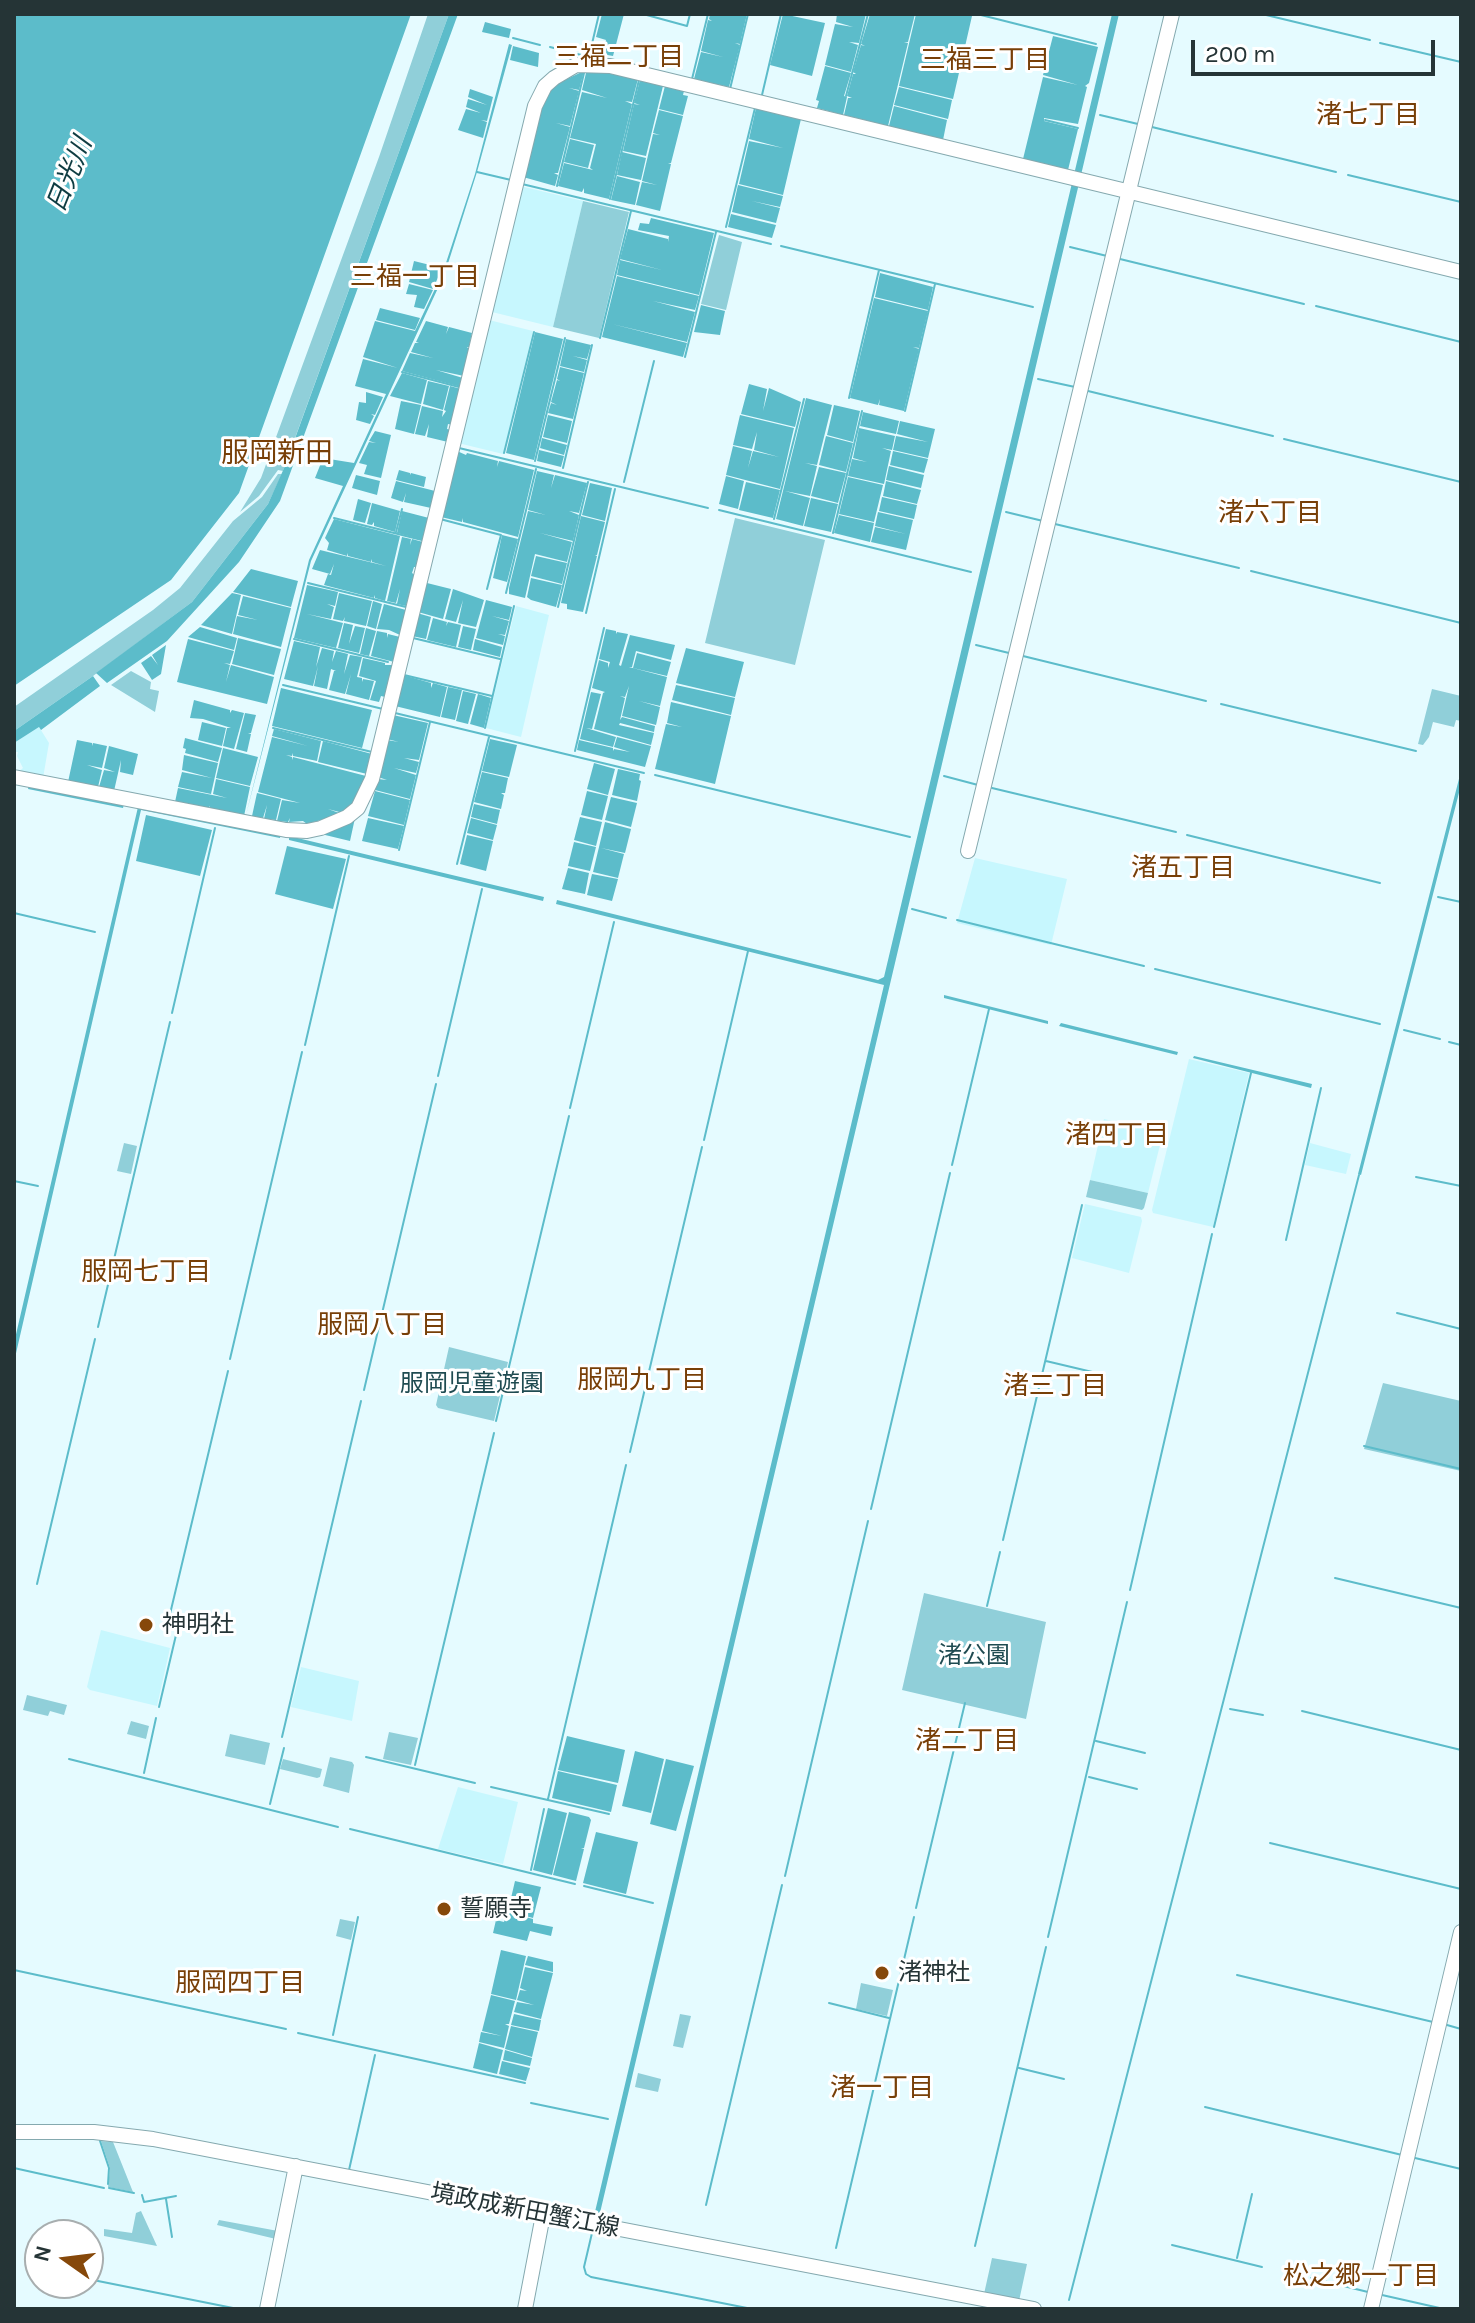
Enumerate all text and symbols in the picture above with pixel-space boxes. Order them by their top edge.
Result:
scale bar [1195,24,1439,74]
text: 200 m [1205,40,1276,68]
district label: 三福二丁目 [554,42,684,74]
district label: 三福三丁目 [920,45,1050,77]
district label: 渚七丁目 [1316,100,1420,132]
water label: 日光川 [41,133,99,217]
district label: 三福一丁目 [350,262,480,294]
district label: 服岡新田 [221,437,333,471]
district label: 渚六丁目 [1218,498,1322,530]
district label: 渚五丁目 [1131,853,1235,885]
district label: 渚四丁目 [1065,1120,1169,1152]
district label: 服岡七丁目 [81,1257,211,1289]
district label: 服岡八丁目 [317,1310,447,1342]
district label: 服岡九丁目 [577,1365,707,1397]
park label: 服岡児童遊園 [400,1370,544,1398]
district label: 渚三丁目 [1003,1371,1107,1403]
place label: 神明社 [162,1611,234,1639]
marker: 神明社 [137,1616,155,1634]
park label: 渚公園 [938,1642,1010,1670]
district label: 渚二丁目 [915,1726,1019,1758]
place label: 誓願寺 [460,1895,532,1923]
marker: 誓願寺 [435,1900,453,1918]
place label: 渚神社 [898,1959,970,1987]
marker: 渚神社 [873,1964,891,1982]
district label: 服岡四丁目 [175,1968,305,2000]
district label: 渚一丁目 [830,2073,934,2105]
street label: 境政成新田蟹江線 [428,2179,622,2243]
north arrow [24,2219,104,2299]
text: N [28,2243,57,2264]
district label: 松之郷一丁目 [1283,2261,1439,2293]

